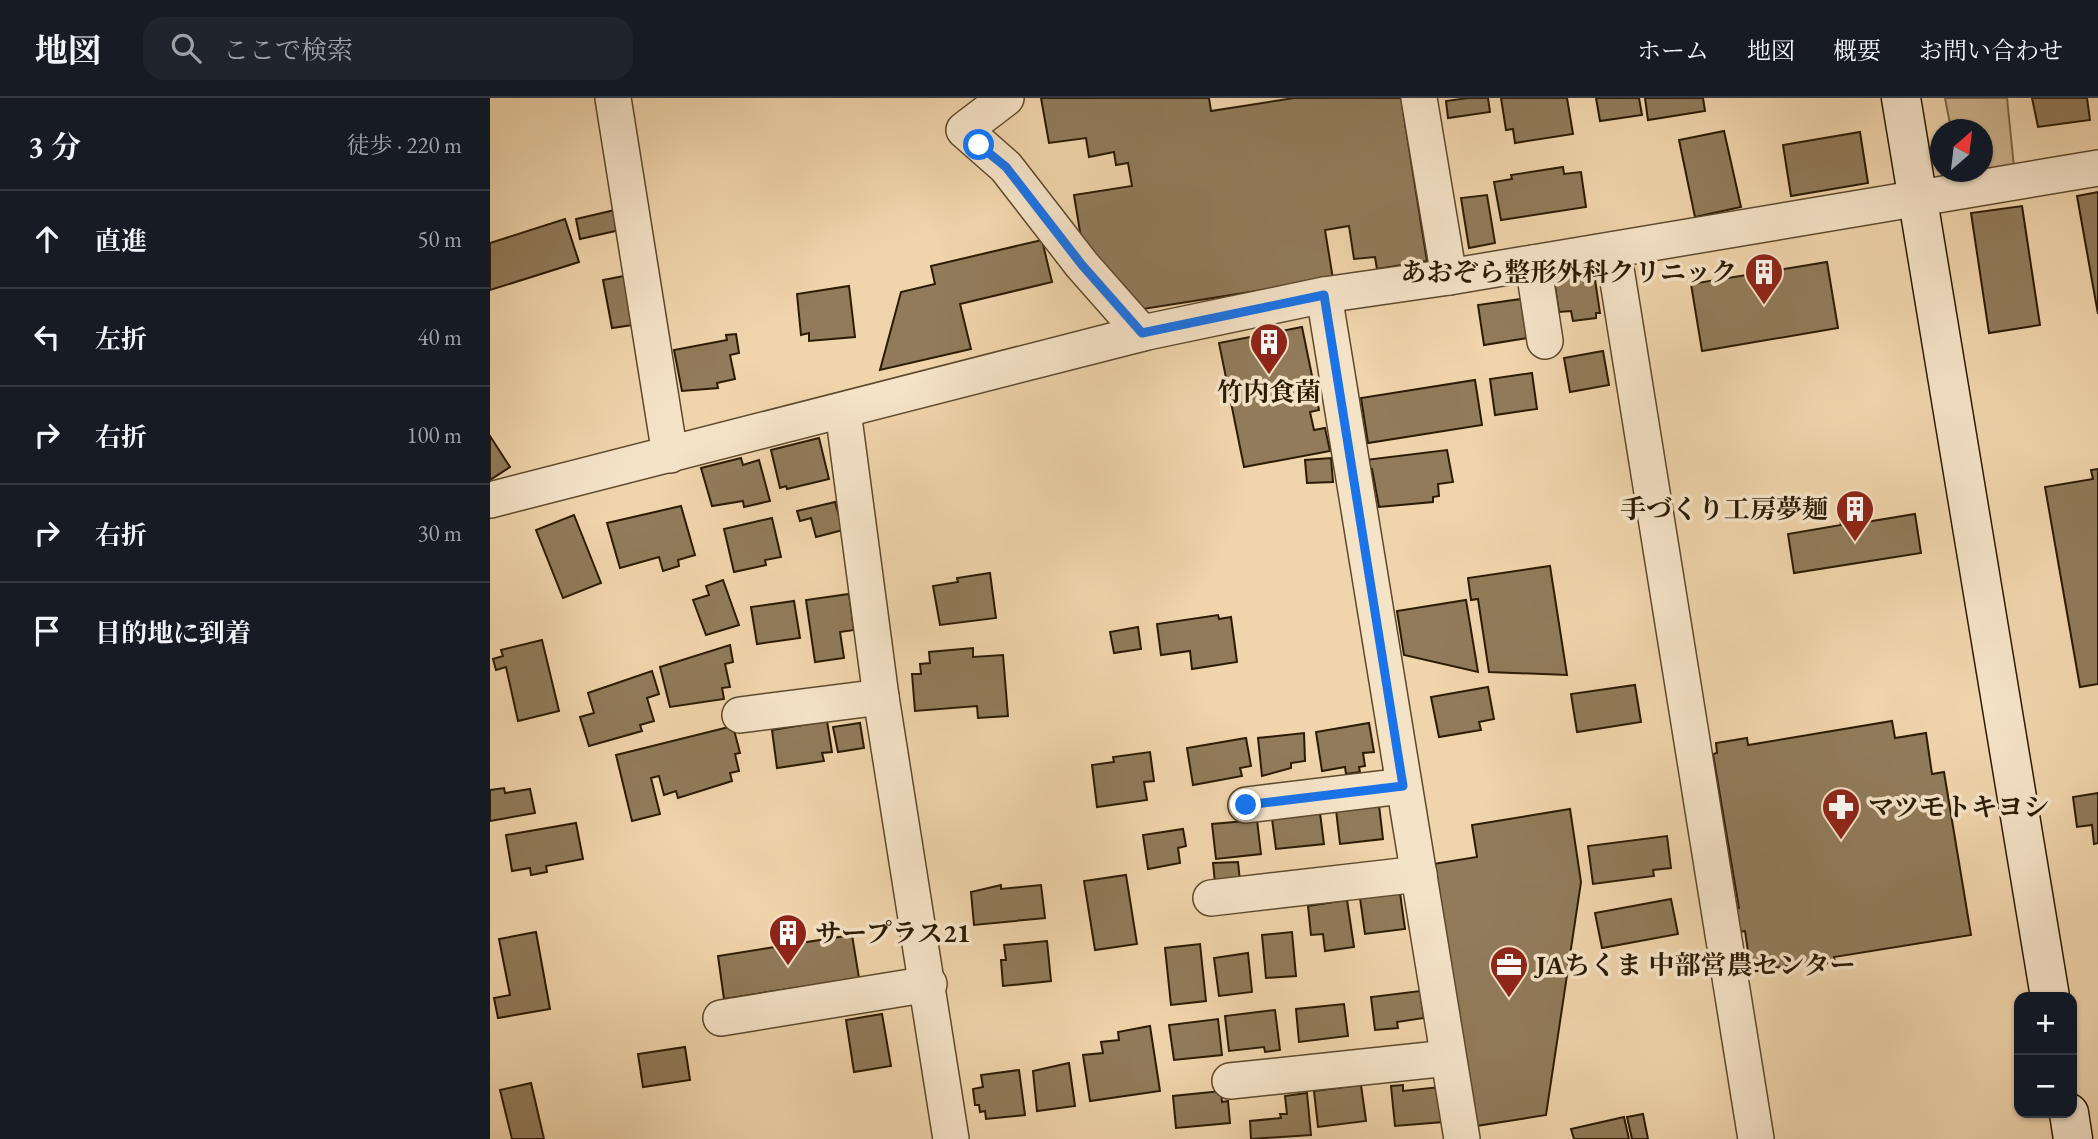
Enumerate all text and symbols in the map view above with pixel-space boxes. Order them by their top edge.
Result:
search box [143,17,633,80]
text: 地図 [35,29,101,72]
icon: search [167,29,205,67]
text: ここで検索 [223,33,353,67]
text: ホーム [1637,35,1709,66]
text: 地図 [1747,35,1795,66]
text: 概要 [1833,35,1881,66]
text: お問い合わせ [1919,35,2063,66]
north arrow [1930,119,1993,182]
text: 3 分 [28,127,81,166]
route start [963,129,994,160]
text: 徒歩 · 220 m [347,130,462,160]
icon: ahead [28,220,66,258]
text: 直進 [95,224,147,258]
text: 50 m [417,224,462,254]
building icon: あおぞら整形外科クリニック [1743,251,1785,306]
place label: あおぞら整形外科クリニック [1401,255,1737,289]
icon: left [28,318,66,356]
building icon: 竹内食菌 [1248,321,1290,376]
text: 左折 [95,322,147,356]
text: 40 m [417,322,462,352]
place label: 竹内食菌 [1217,375,1321,409]
icon: right [28,416,66,454]
text: 右折 [95,420,147,454]
text: 100 m [406,420,462,450]
building icon: 手づくり工房夢麺 [1834,488,1876,543]
place label: 手づくり工房夢麺 [1620,492,1828,526]
icon: right [28,514,66,552]
text: 右折 [95,518,147,552]
text: 30 m [417,518,462,548]
icon: arrive [28,612,66,650]
text: 目的地に到着 [95,616,251,650]
pharmacy icon: マツモトキヨシ [1820,786,1862,841]
route end [1230,789,1261,820]
place label: マツモトキヨシ [1868,790,2049,824]
building icon: サープラス21 [767,912,809,967]
place label: サープラス21 [815,916,970,950]
office icon: JAちくま 中部営農センター [1488,944,1530,999]
place label: JAちくま 中部営農センター [1533,948,1855,982]
map controls [2014,992,2077,1118]
button: + [2014,992,2077,1055]
button: − [2014,1055,2077,1118]

